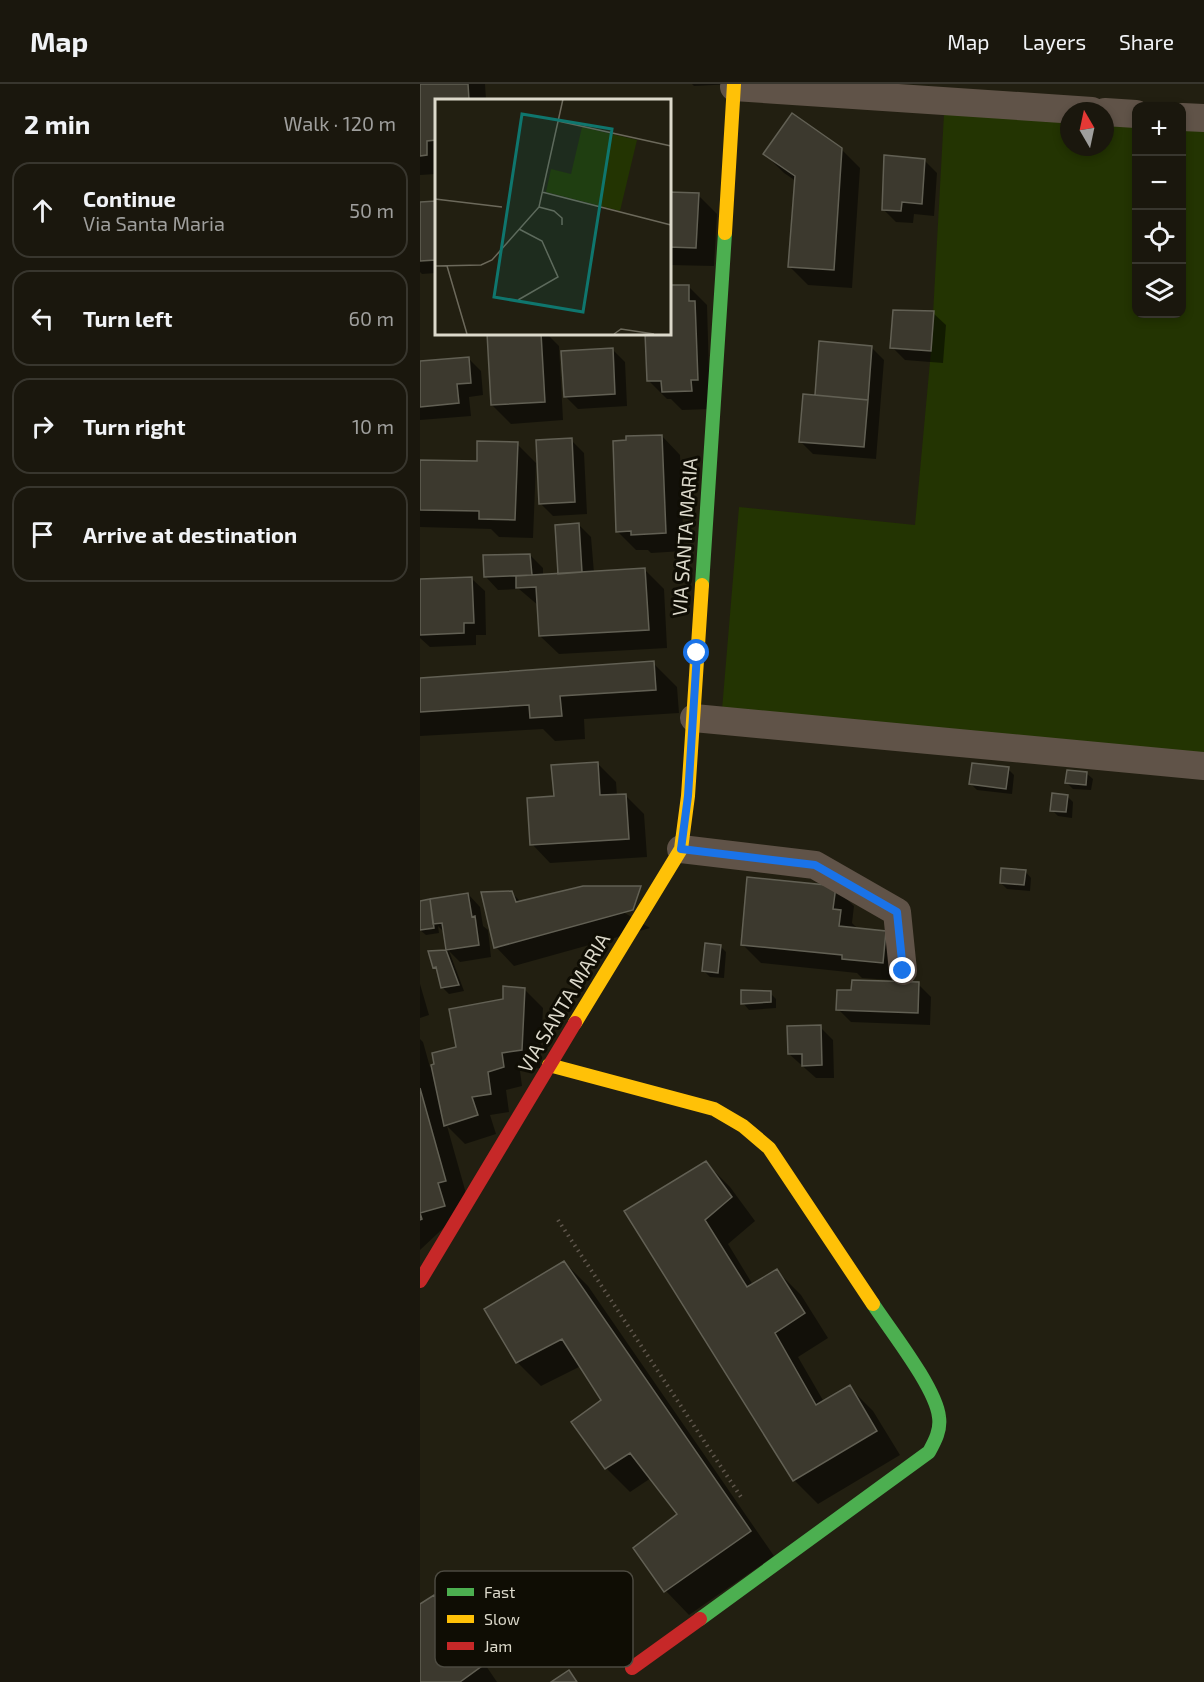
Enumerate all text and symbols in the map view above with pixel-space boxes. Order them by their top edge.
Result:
text: Map [30,24,88,58]
text: Map [947,29,989,54]
text: Layers [1022,29,1086,54]
text: Share [1119,29,1174,54]
inset map [435,99,670,334]
north arrow [1060,102,1114,156]
map controls [1132,102,1186,318]
button: + [1132,102,1186,156]
text: 2 min [24,108,90,139]
text: Walk · 120 m [284,111,396,135]
button: − [1132,156,1186,210]
text: Continue [83,185,176,211]
icon: ahead [26,194,59,227]
text: 50 m [349,198,394,222]
button: locate [1132,210,1186,264]
text: Via Santa Maria [83,211,225,235]
button: layers [1132,264,1186,318]
icon: left [26,302,59,335]
text: Turn left [83,305,172,331]
text: 60 m [349,306,394,330]
icon: right [26,410,59,443]
text: Turn right [83,413,185,439]
text: 10 m [352,414,394,438]
street label: VIA SANTA MARIA [667,456,702,617]
icon: arrive [26,518,59,551]
text: Arrive at destination [83,521,297,547]
route start [683,639,709,665]
street label: VIA SANTA MARIA [512,928,615,1077]
route end [889,957,915,983]
legend [435,1571,633,1667]
text: Fast [484,1582,515,1601]
text: Slow [484,1609,520,1628]
text: Jam [484,1636,512,1655]

